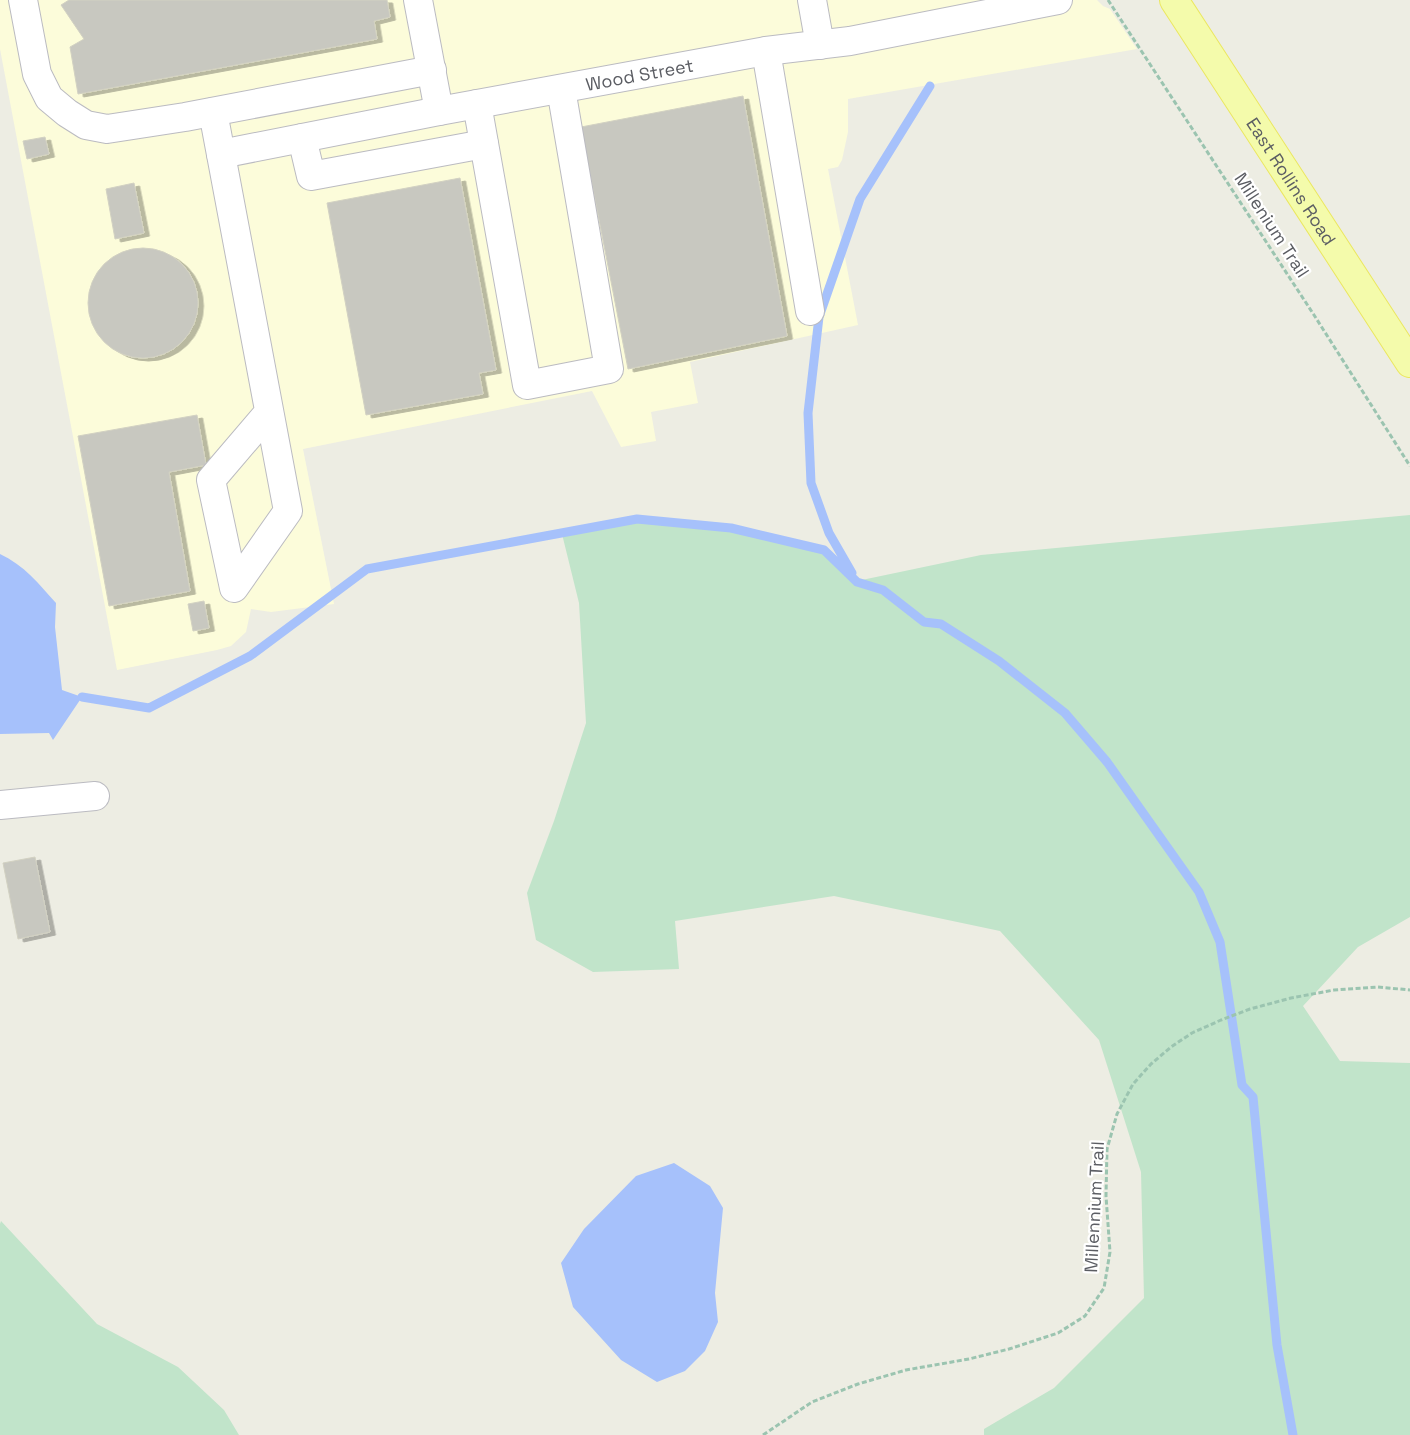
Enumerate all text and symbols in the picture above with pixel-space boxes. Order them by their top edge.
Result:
street label: Wood Street [584,53,695,95]
street label: East Rollins Road [1242,113,1342,249]
street label: Millenium Trail [1230,168,1314,282]
street label: Millennium Trail [1079,1141,1109,1273]

